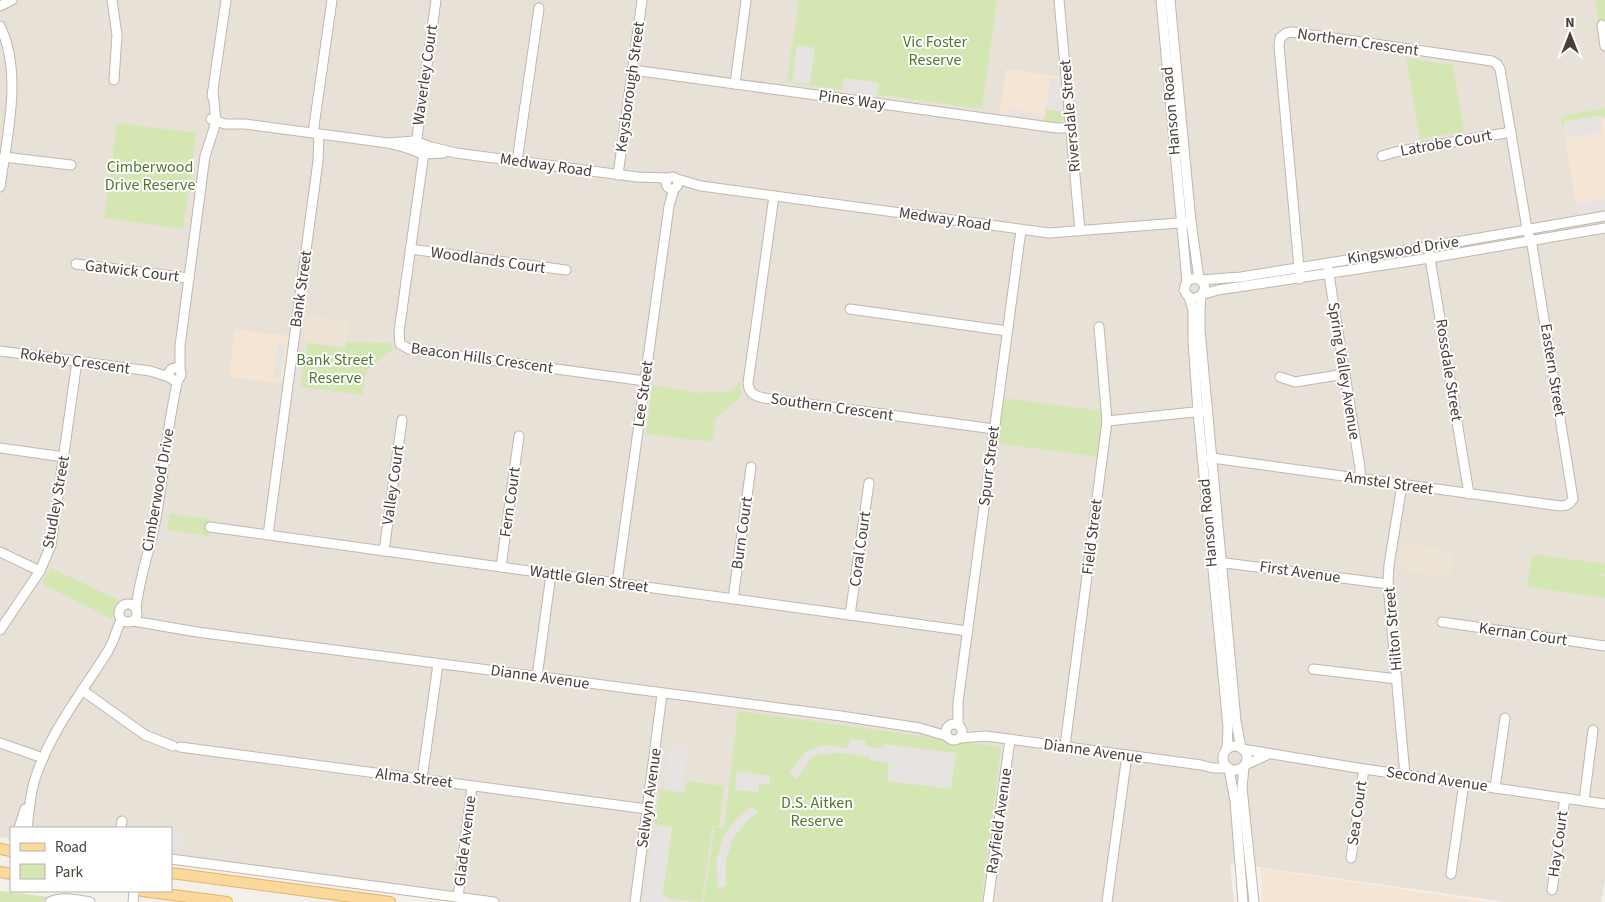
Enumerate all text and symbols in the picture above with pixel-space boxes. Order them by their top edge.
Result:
north arrow [1545,10,1595,60]
text: N [1565,13,1575,33]
street label: Keysborough Street [610,20,650,154]
street label: Waverley Court [407,23,443,127]
street label: Northern Crescent [1296,23,1421,61]
park label: Vic Foster Reserve [903,31,967,71]
street label: Riversdale Street [1054,58,1086,173]
street label: Hanson Road [1156,66,1186,156]
street label: Pines Way [817,84,887,116]
street label: Latrobe Court [1399,124,1494,162]
street label: Medway Road [498,148,594,182]
park label: Cimberwood Drive Reserve [105,156,195,196]
street label: Medway Road [897,202,993,236]
street label: Kingswood Drive [1346,230,1460,270]
street label: Woodlands Court [429,241,548,279]
street label: Bank Street [285,249,317,329]
street label: Gatwick Court [84,254,181,288]
street label: Spring Valley Avenue [1322,301,1366,441]
street label: Rossdale Street [1430,317,1468,423]
street label: Eastern Street [1535,322,1571,419]
street label: Beacon Hills Crescent [409,337,555,379]
street label: Rokeby Crescent [19,342,132,380]
park label: Bank Street Reserve [296,349,374,389]
street label: Lee Street [627,359,659,429]
street label: Southern Crescent [769,387,895,427]
street label: Spurr Street [973,424,1005,507]
street label: Cimberwood Drive [136,427,180,553]
street label: Valley Court [377,443,410,526]
street label: Studley Street [37,453,75,550]
street label: Fern Court [494,465,526,538]
street label: Amstel Street [1343,466,1435,500]
street label: Hanson Road [1193,478,1223,568]
street label: Burn Court [726,495,758,571]
street label: Field Street [1076,497,1108,576]
street label: Coral Court [844,509,876,588]
street label: First Avenue [1258,555,1342,589]
street label: Wattle Glen Street [528,560,650,598]
street label: Hilton Street [1378,585,1408,672]
street label: Kernan Court [1477,617,1569,651]
street label: Dianne Avenue [489,659,591,695]
street label: Dianne Avenue [1042,733,1144,769]
street label: Selwyn Avenue [631,747,667,849]
street label: Second Avenue [1385,761,1489,797]
street label: Alma Street [374,762,454,794]
street label: Rayfield Avenue [981,767,1017,875]
street label: Sea Court [1342,779,1372,847]
park label: D.S. Aitken Reserve [781,792,853,832]
street label: Glade Avenue [449,794,481,888]
street label: Hay Court [1542,809,1574,879]
legend [10,827,172,892]
text: Road [55,837,87,858]
text: Park [55,862,84,883]

